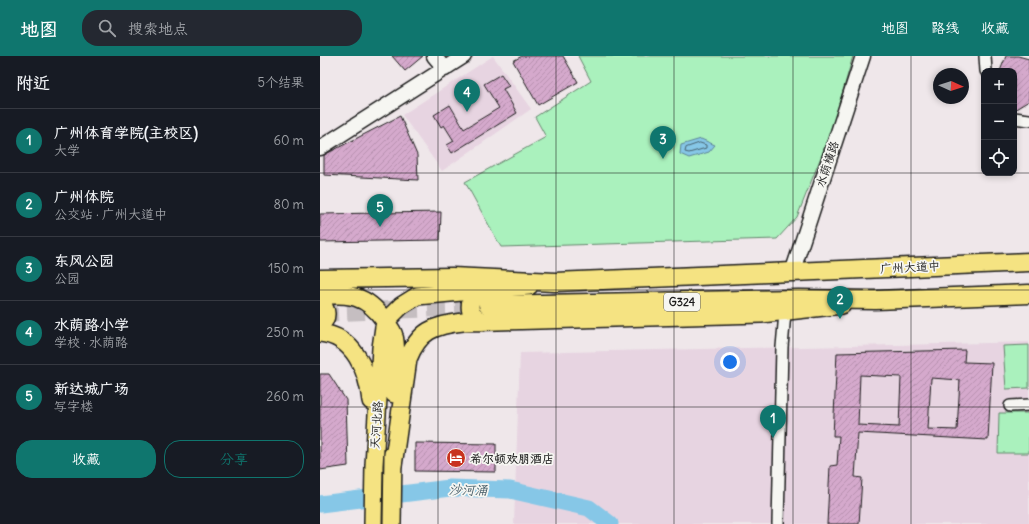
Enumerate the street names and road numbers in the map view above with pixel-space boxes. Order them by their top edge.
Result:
street label: 水荫横路 [812,139,842,189]
street label: 广州大道中 [880,258,940,276]
road number: G324 [664,293,700,311]
street label: 天河北路 [367,401,385,449]

